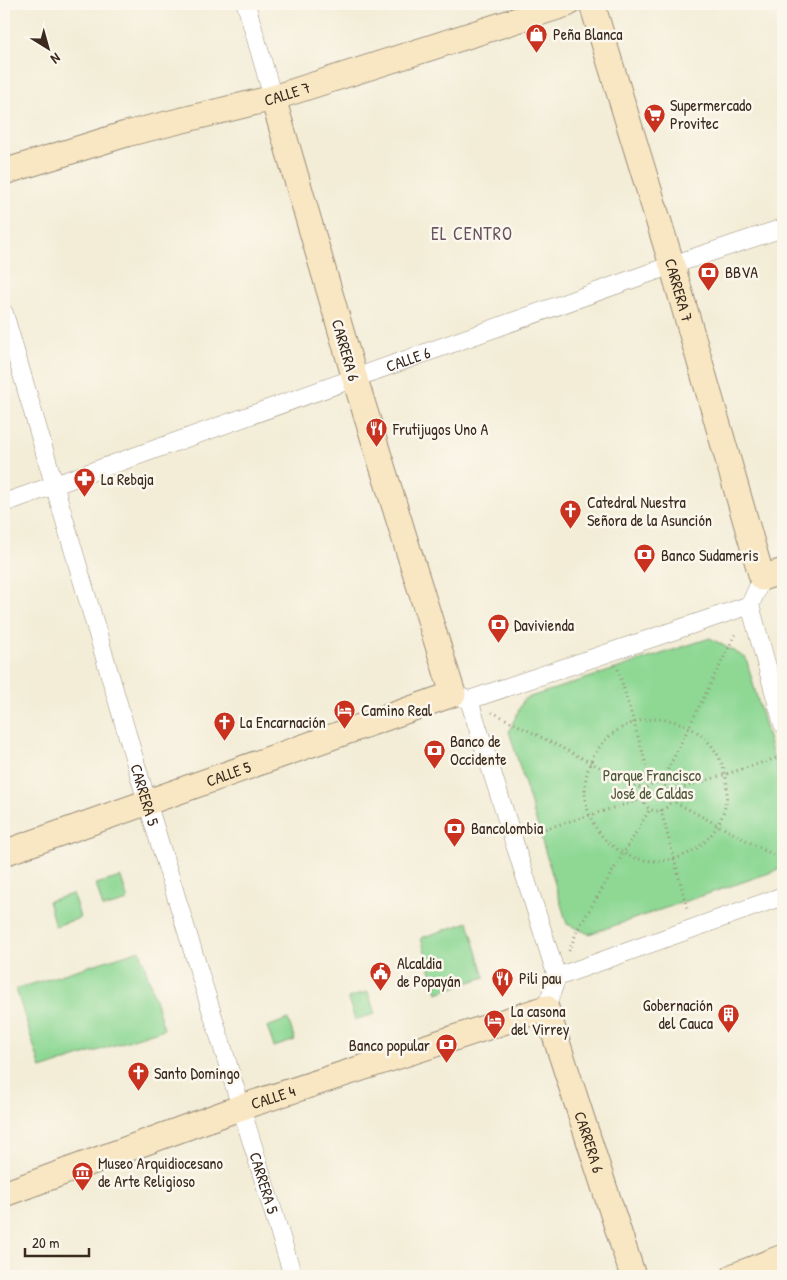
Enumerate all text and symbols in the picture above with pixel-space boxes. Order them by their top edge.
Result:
north arrow [22,22,72,72]
shop icon: Peña Blanca [525,22,549,53]
place label: Peña Blanca [553,23,623,45]
text: N [47,49,65,69]
street label: CALLE 7 [262,76,313,111]
place label: Supermercado Provitec [670,94,752,134]
supermarket icon: Supermercado Provitec [642,102,666,133]
district label: EL CENTRO [431,221,513,246]
street label: CARRERA 7 [660,256,699,324]
bank icon: BBVA [697,260,721,291]
place label: BBVA [725,261,758,283]
street label: CARRERA 6 [327,317,365,383]
street label: CALLE 6 [383,341,433,377]
restaurant icon: Frutijugos Uno A [365,417,389,448]
place label: Frutijugos Uno A [392,418,488,440]
pharmacy icon: La Rebaja [73,467,97,498]
place label: La Rebaja [101,468,153,490]
place label: Catedral Nuestra Señora de la Asunción [587,491,712,531]
church icon: Catedral Nuestra Señora de la Asunción [559,499,583,530]
bank icon: Banco Sudameris [633,543,657,574]
place label: Banco Sudameris [661,544,758,566]
bank icon: Davivienda [486,613,510,644]
place label: Davivienda [514,614,574,636]
hotel icon: Camino Real [333,698,357,729]
place label: Camino Real [361,699,433,721]
church icon: La Encarnación [212,710,236,741]
place label: La Encarnación [240,711,326,733]
place label: Banco de Occidente [450,730,507,770]
bank icon: Banco de Occidente [422,738,446,769]
street label: CALLE 5 [203,755,254,792]
street label: CARRERA 5 [125,761,165,829]
park label: Parque Francisco José de Caldas [603,764,702,804]
bank icon: Bancolombia [443,816,467,847]
place label: Bancolombia [471,817,543,839]
place label: Alcaldia de Popayán [397,952,461,992]
public building icon: Alcaldia de Popayán [369,960,393,991]
restaurant icon: Pili pau [491,966,515,997]
place label: Pili pau [519,967,562,989]
place label: Gobernación del Cauca [643,994,713,1034]
place label: La casona del Virrey [511,1000,570,1040]
building icon: Gobernación del Cauca [717,1002,741,1033]
hotel icon: La casona del Virrey [483,1008,507,1039]
bank icon: Banco popular [434,1033,458,1064]
place label: Banco popular [349,1034,430,1056]
church icon: Santo Domingo [126,1061,150,1092]
place label: Santo Domingo [154,1062,240,1084]
street label: CALLE 4 [248,1079,298,1114]
street label: CARRERA 6 [569,1108,610,1176]
street label: CARRERA 5 [244,1149,284,1217]
place label: Museo Arquidiocesano de Arte Religioso [98,1152,223,1192]
museum icon: Museo Arquidiocesano de Arte Religioso [70,1160,94,1191]
scale bar [25,1225,89,1257]
text: 20 m [32,1232,59,1253]

